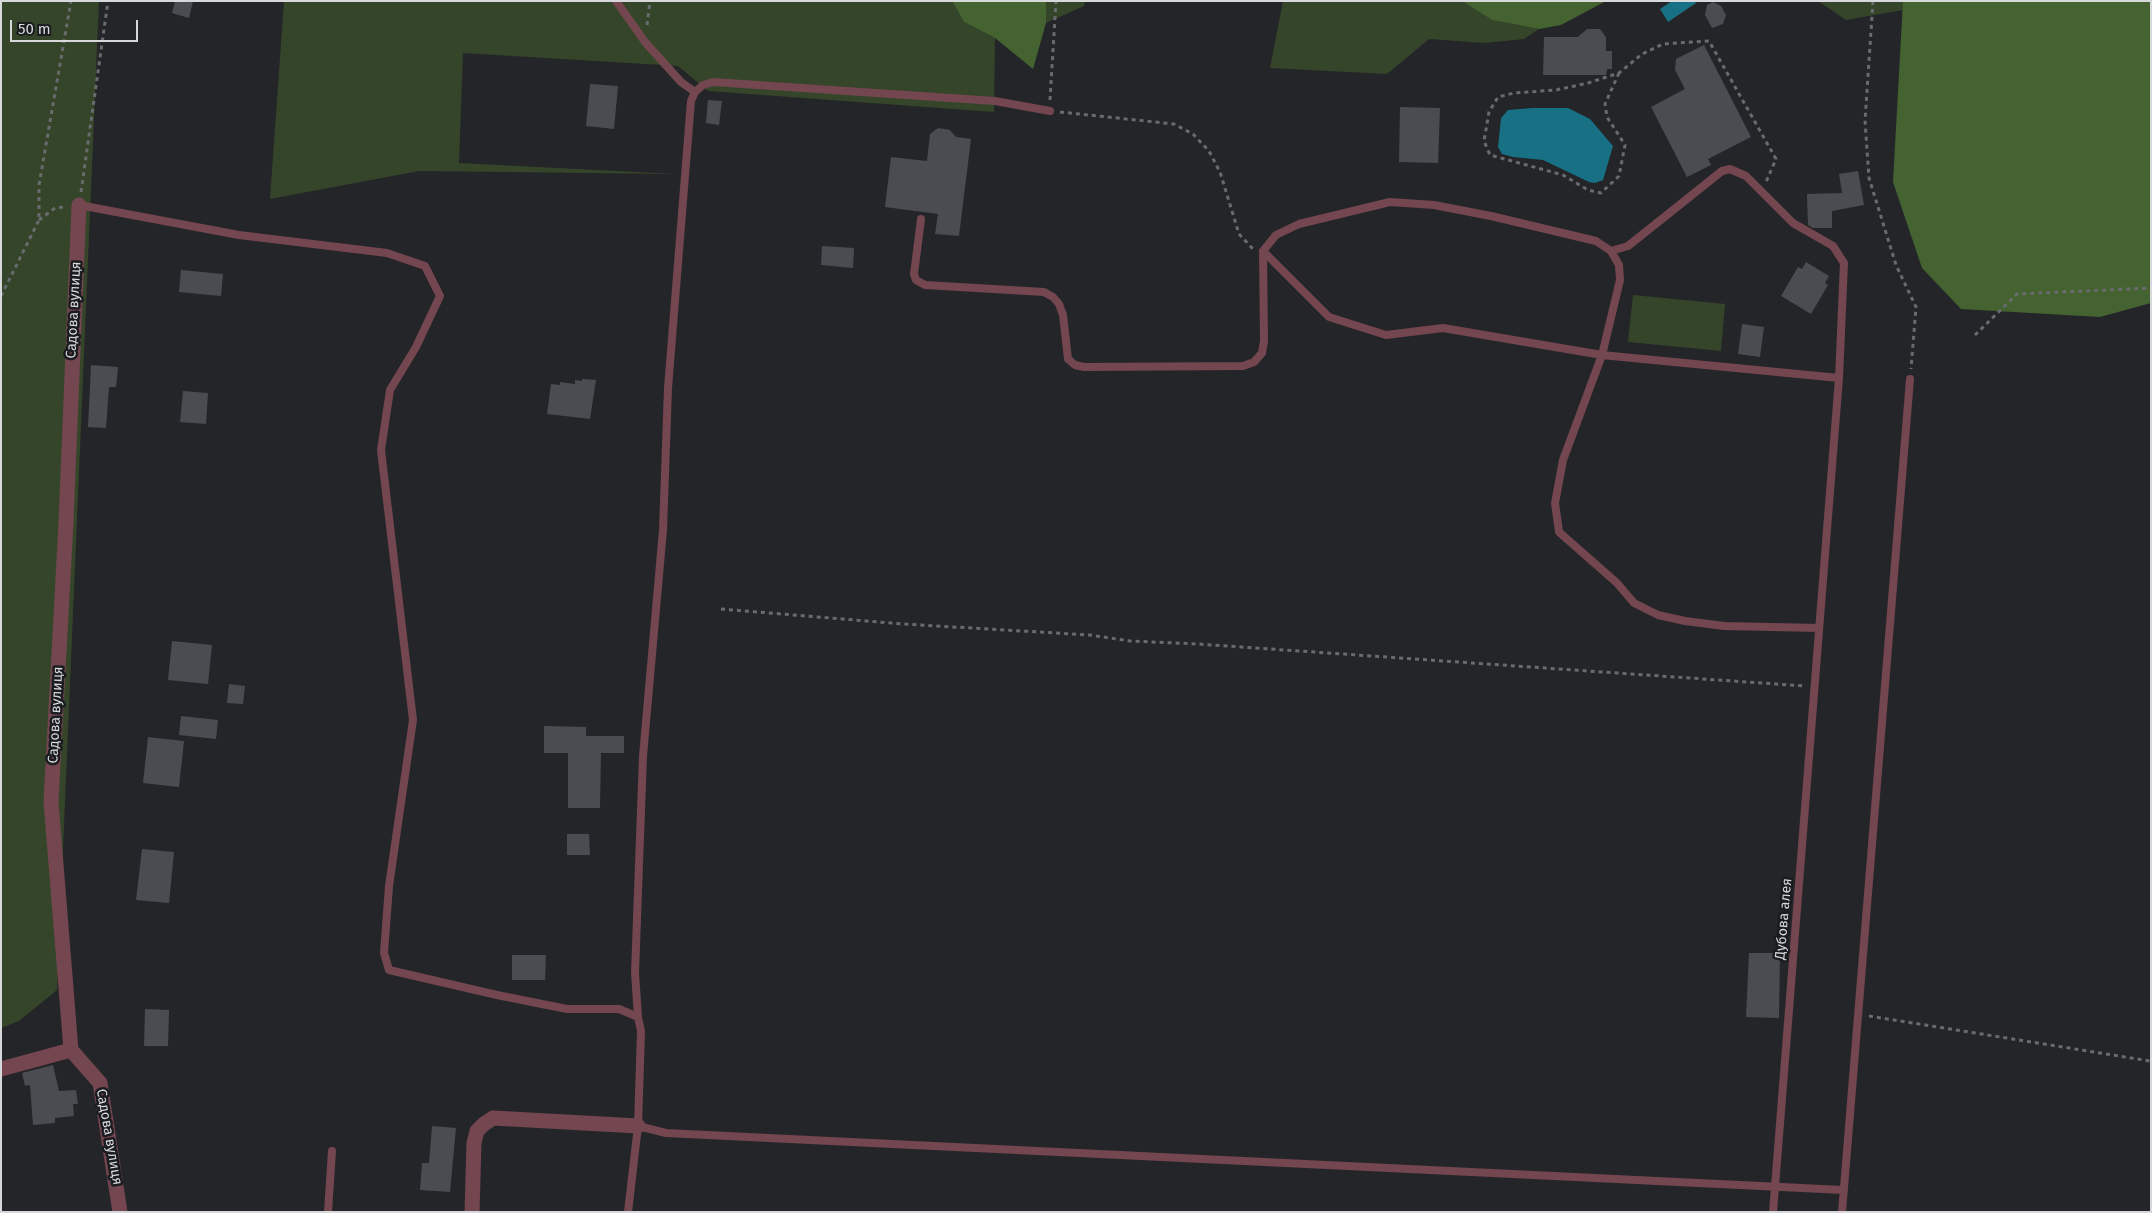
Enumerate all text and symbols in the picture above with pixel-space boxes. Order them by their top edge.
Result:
scale bar [12,10,140,42]
text: 50 m [18,20,51,38]
street label: Садова вулиця [63,261,85,359]
street label: Садова вулиця [45,666,67,764]
street label: Дубова алея [1772,878,1796,960]
street label: Садова вулиця [92,1088,126,1186]

